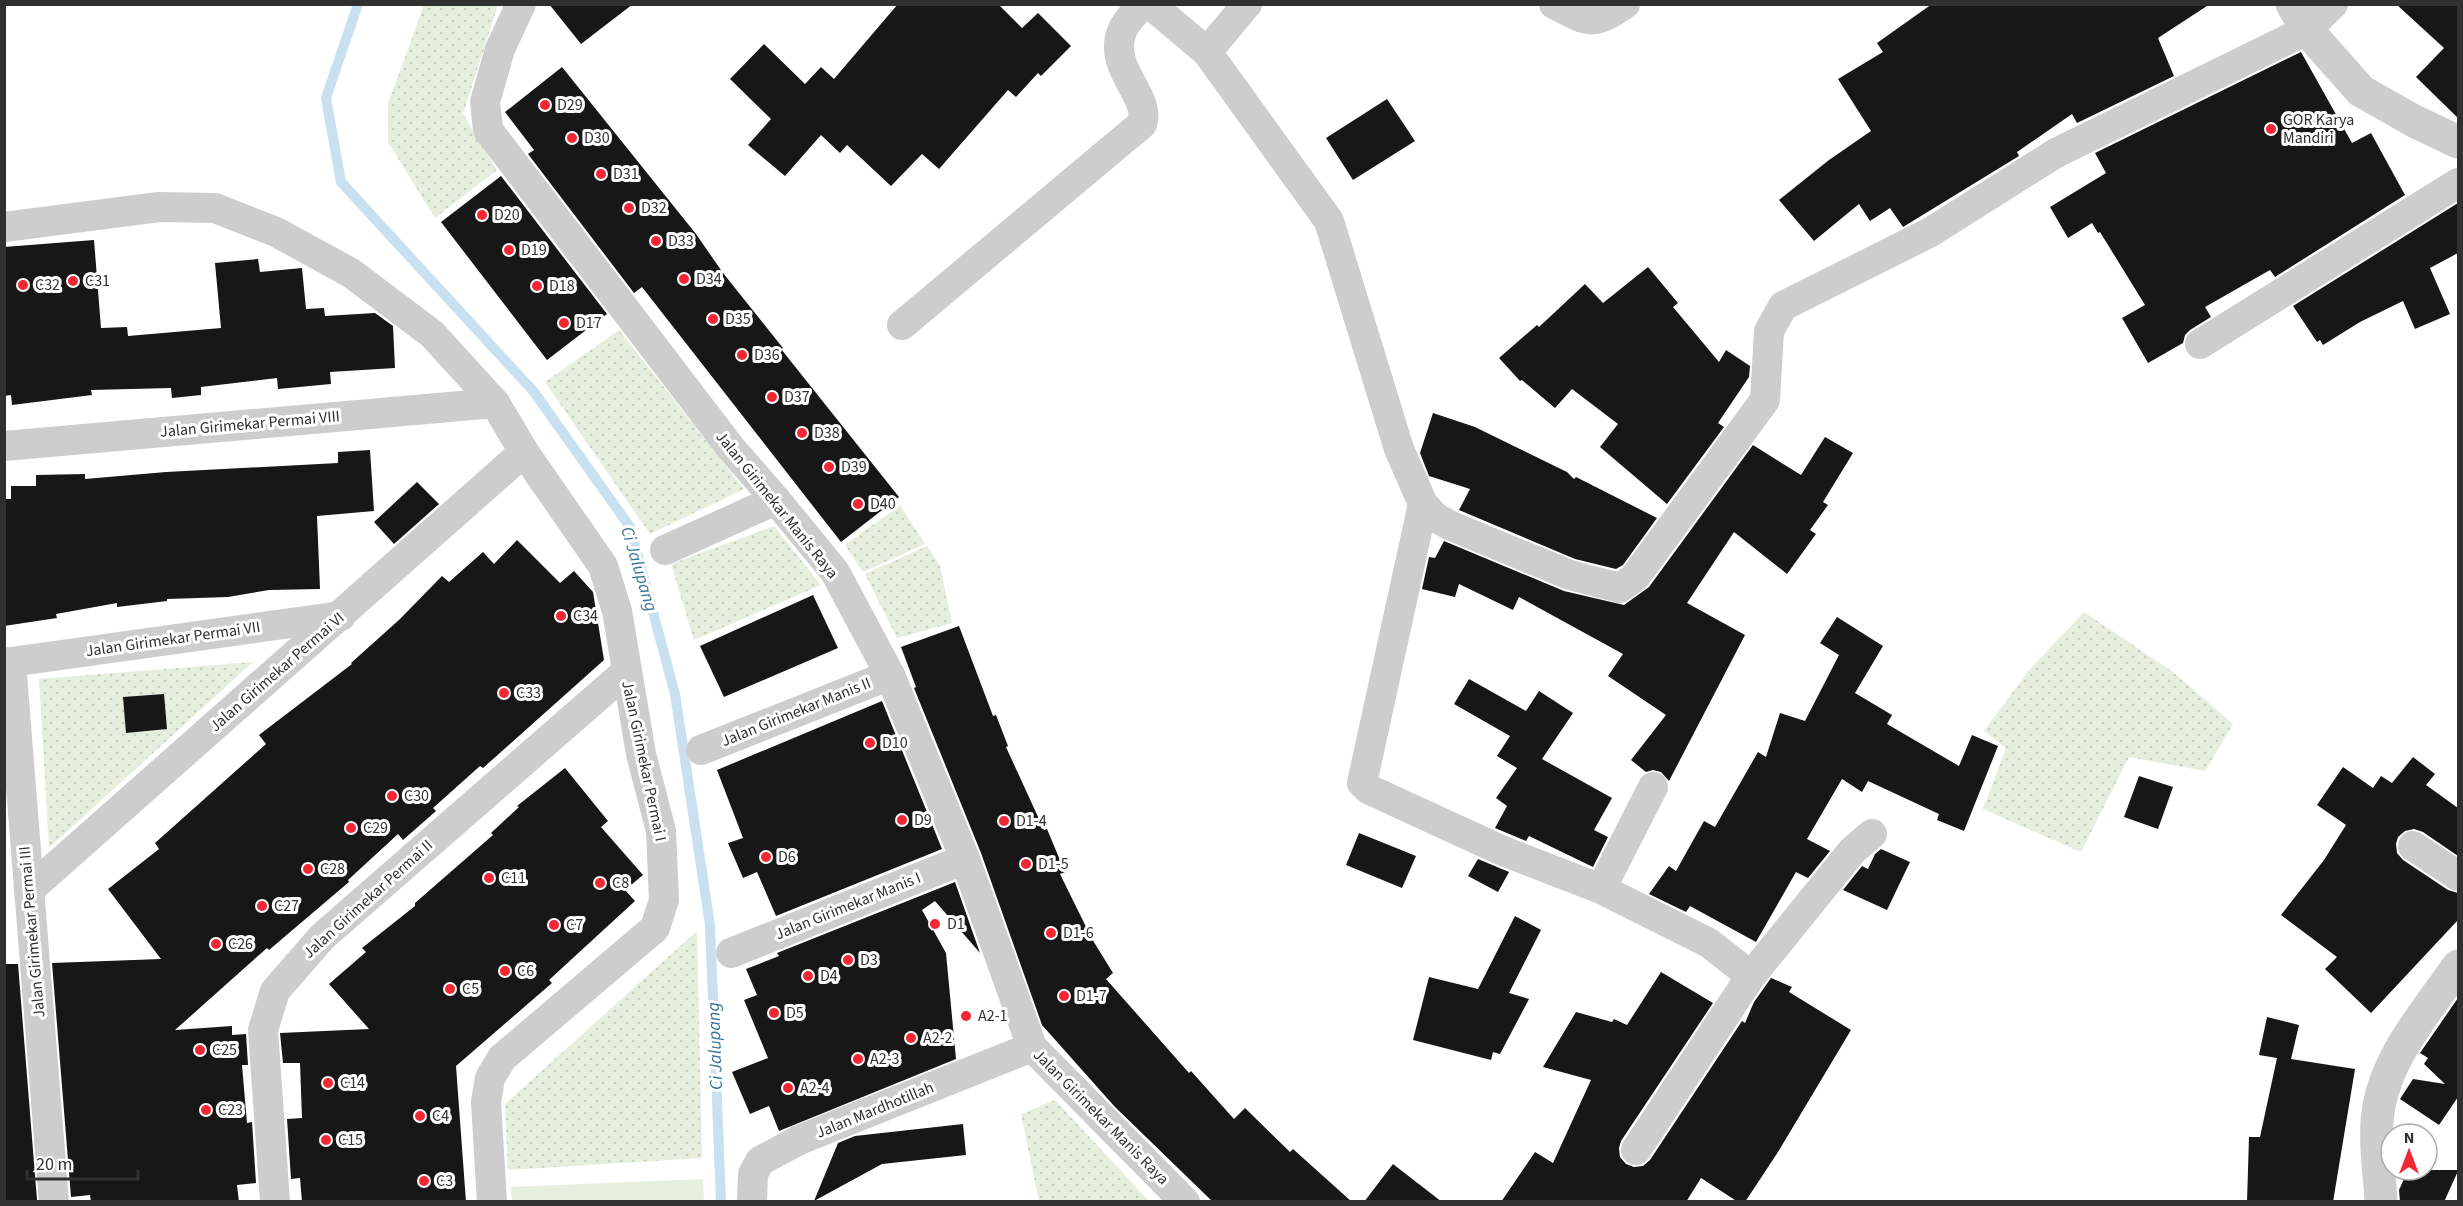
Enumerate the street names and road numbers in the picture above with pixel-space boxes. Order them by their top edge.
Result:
street label: Jalan Girimekar Permai VIII [159,405,341,443]
street label: Jalan Girimekar Manis Raya [711,427,843,583]
street label: Jalan Girimekar Permai VI [205,607,349,737]
street label: Jalan Girimekar Permai VII [84,616,262,662]
street label: Jalan Girimekar Manis II [718,672,874,752]
street label: Jalan Girimekar Permai I [616,679,672,843]
street label: Jalan Girimekar Permai II [298,835,438,963]
street label: Jalan Girimekar Permai III [14,845,50,1019]
street label: Jalan Girimekar Manis I [772,867,924,945]
street label: Jalan Girimekar Manis Raya [1028,1044,1174,1190]
street label: Jalan Mardhotillah [813,1076,937,1144]

